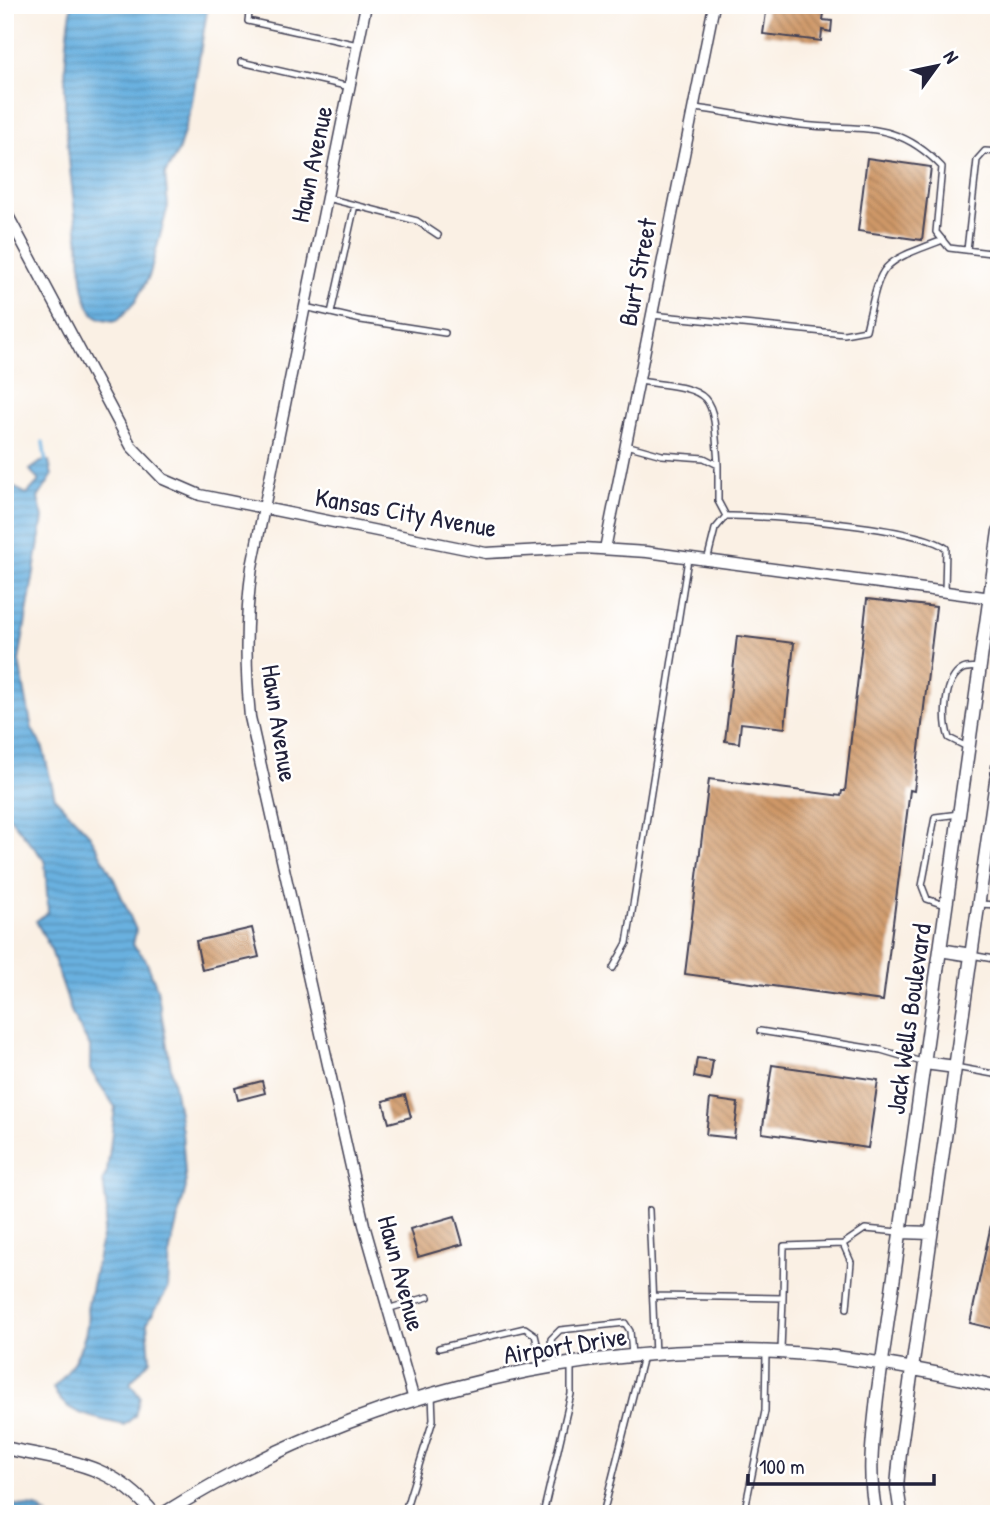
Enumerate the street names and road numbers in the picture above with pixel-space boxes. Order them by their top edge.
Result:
street label: Hawn Avenue [282,103,340,225]
street label: Burt Street [609,214,665,329]
street label: Kansas City Avenue [313,479,499,545]
street label: Hawn Avenue [253,662,307,784]
street label: Jack Wells Boulevard [877,921,939,1117]
street label: Hawn Avenue [370,1211,434,1335]
street label: Airport Drive [501,1318,629,1372]

